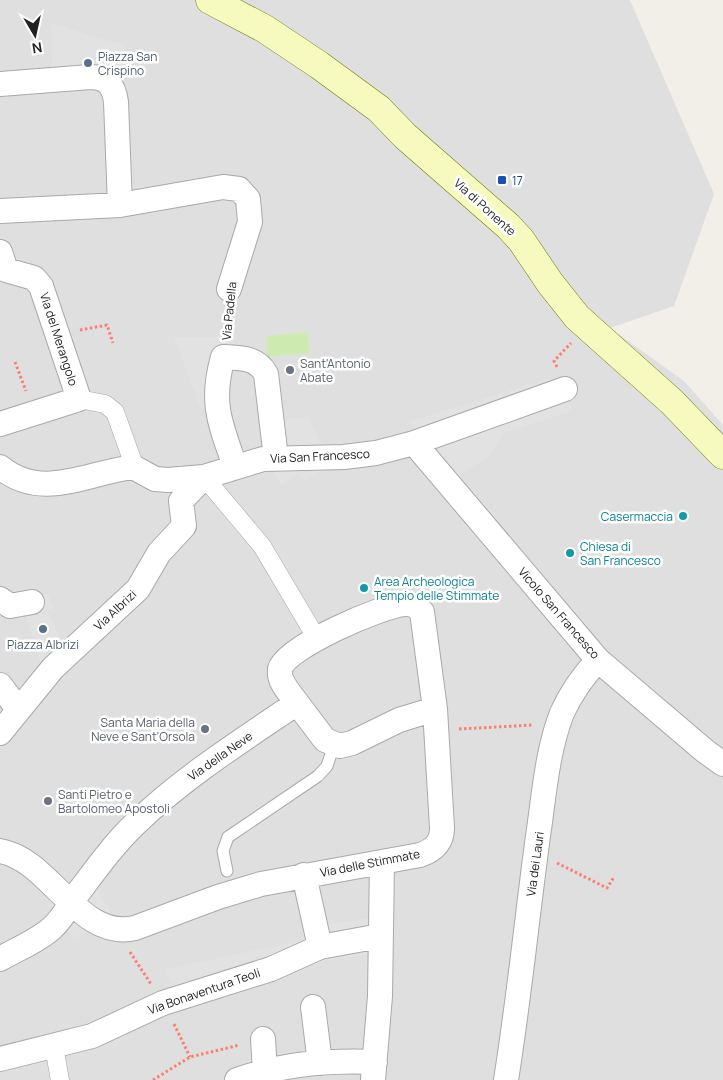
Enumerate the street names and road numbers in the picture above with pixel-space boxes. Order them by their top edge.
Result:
street label: Via di Ponente [450,175,520,239]
street label: Via Padella [217,281,241,341]
street label: Via del Merangolo [36,290,82,388]
street label: Via San Francesco [270,445,370,467]
street label: Vicolo San Francesco [514,563,604,663]
street label: Via Albrizi [90,586,140,634]
street label: Via della Neve [184,727,256,785]
street label: Via dei Lauri [522,831,548,897]
street label: Via delle Stimmate [318,845,422,881]
street label: Via Bonaventura Teoli [146,964,262,1018]

